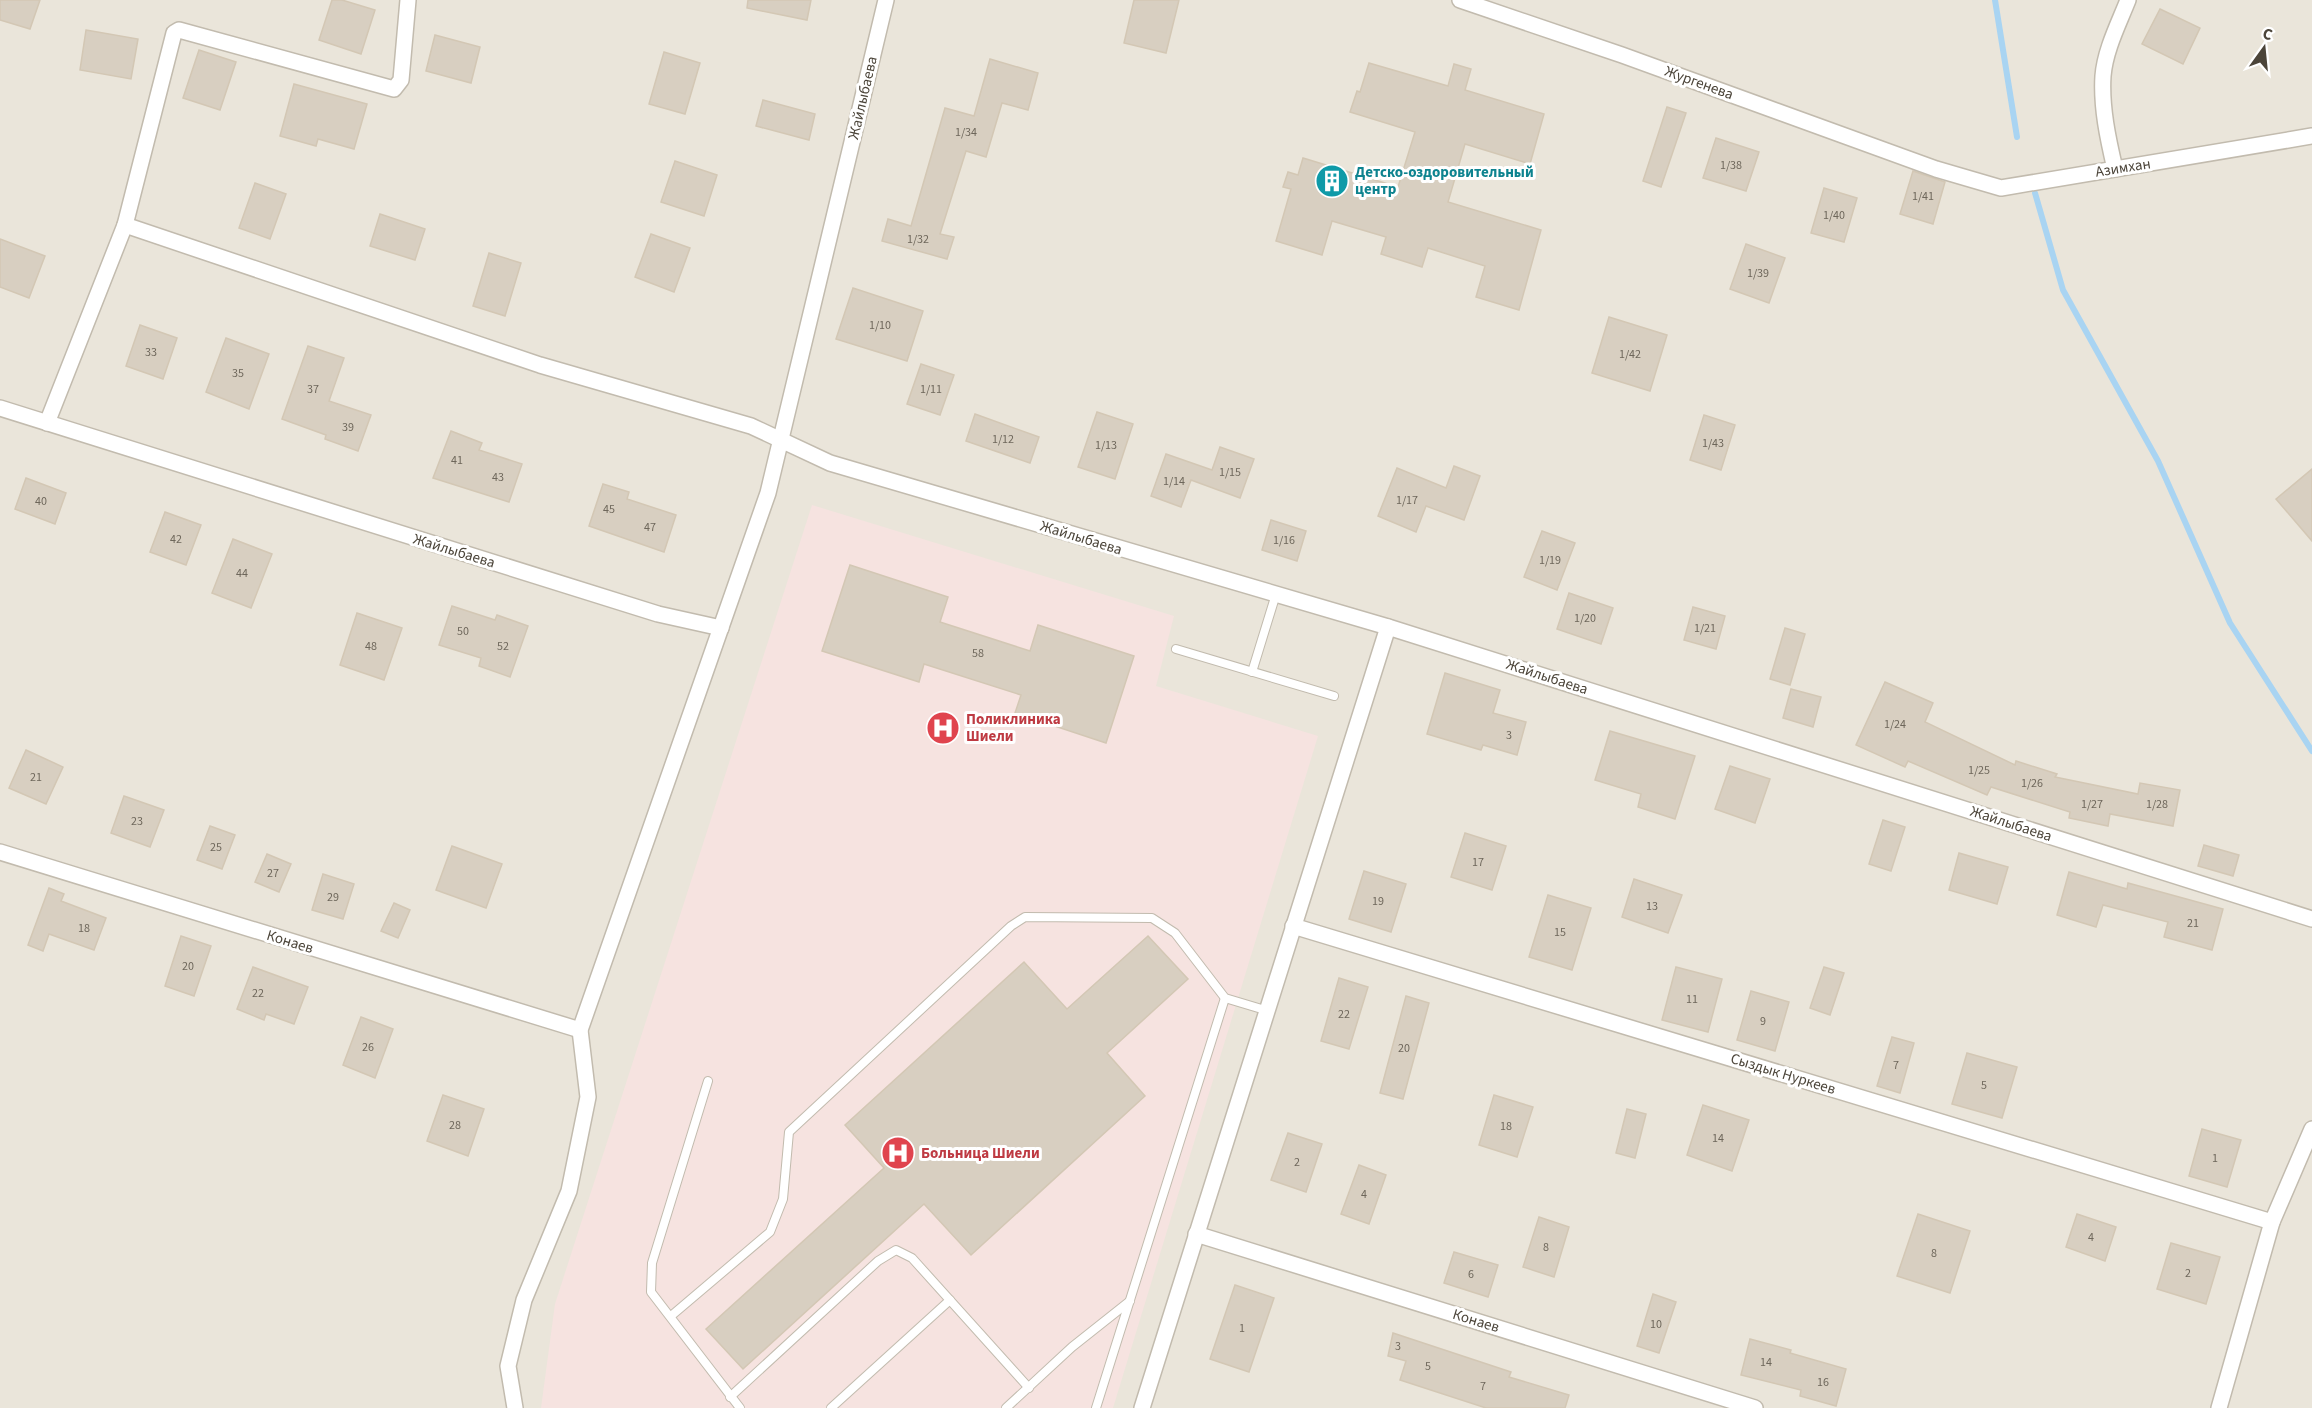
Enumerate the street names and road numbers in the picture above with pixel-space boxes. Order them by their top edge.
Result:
street label: Жайлыбаева [843,54,883,142]
street label: Жургенева [1662,61,1736,105]
street label: Азимхан [2094,153,2152,183]
street label: Жайлыбаева [1037,516,1125,560]
street label: Жайлыбаева [410,529,498,573]
street label: Жайлыбаева [1503,654,1591,700]
street label: Жайлыбаева [1967,801,2055,847]
street label: Конаев [264,925,316,959]
street label: Сыздык Нуркеев [1728,1048,1838,1100]
street label: Конаев [1450,1304,1502,1338]

